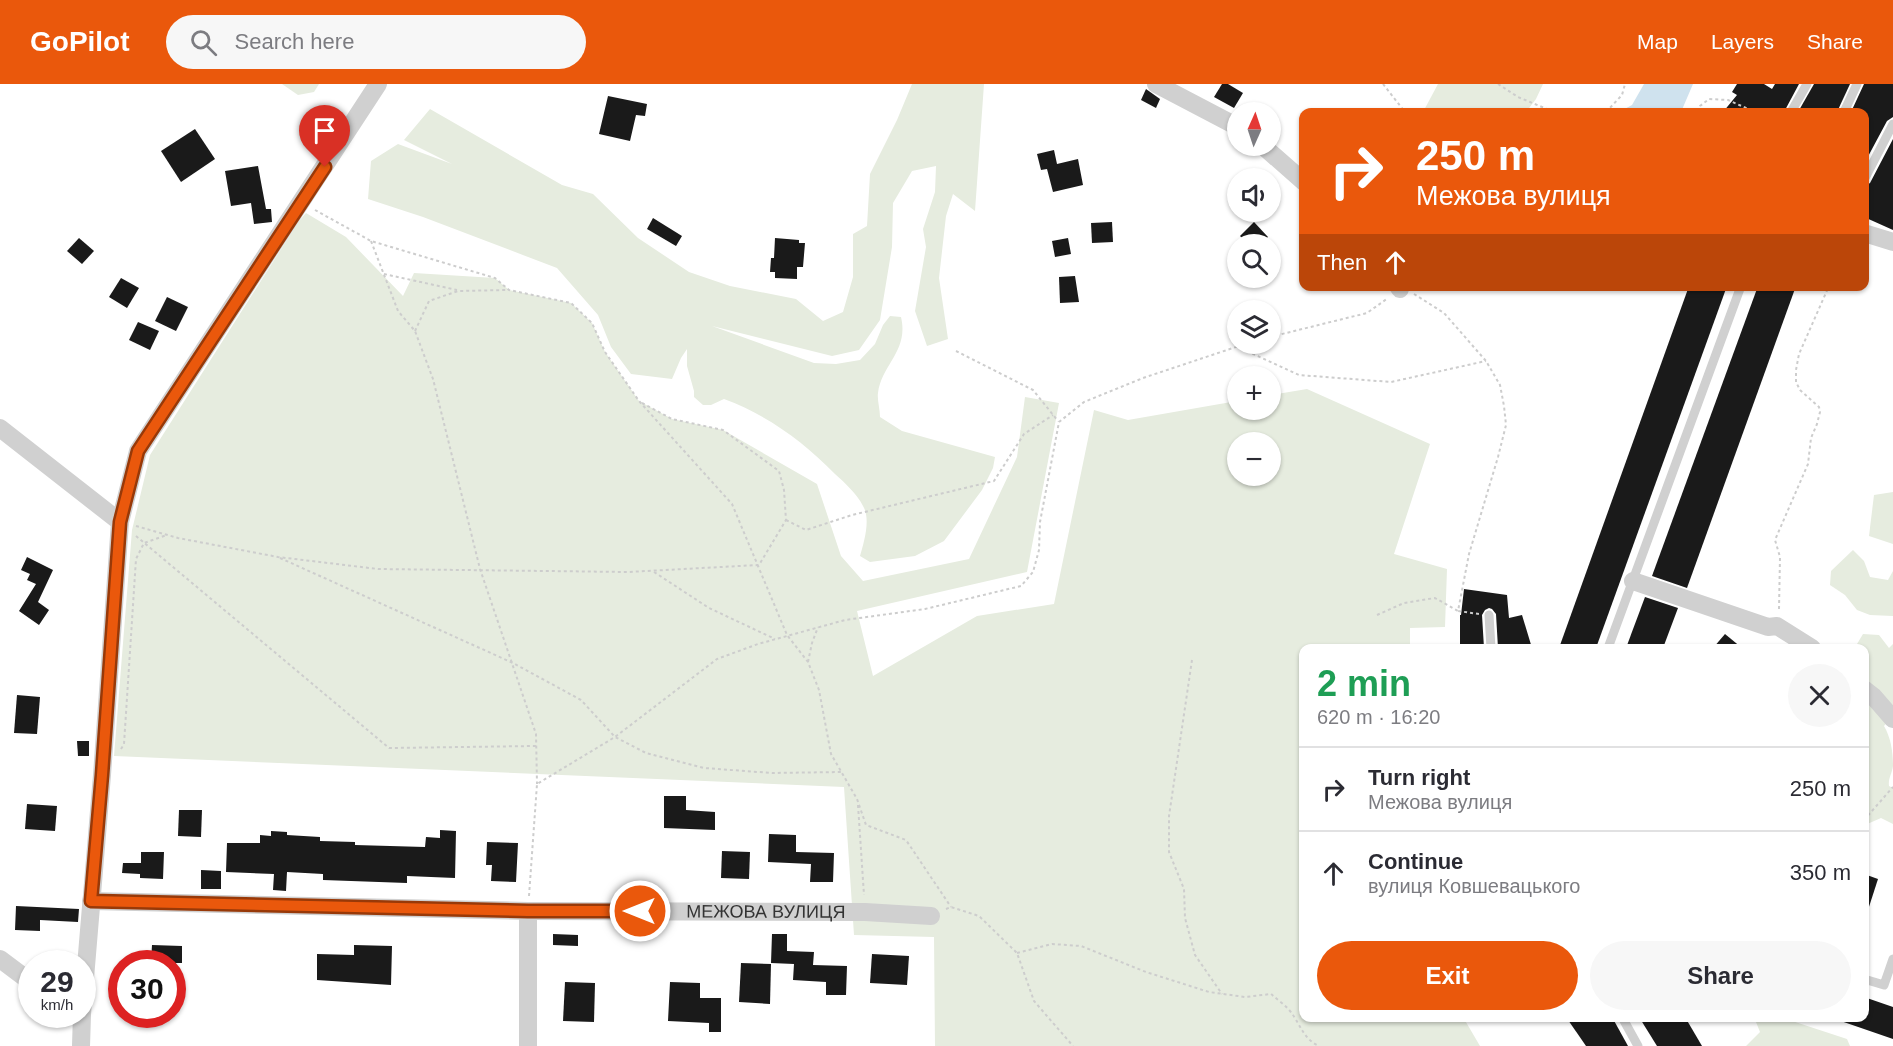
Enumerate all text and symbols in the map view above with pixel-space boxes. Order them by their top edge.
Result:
search box [166,15,586,69]
text: GoPilot [30,26,130,57]
icon: search [187,26,220,59]
text: Search here [235,29,354,54]
text: Map [1637,30,1678,53]
text: Layers [1711,30,1774,53]
text: Share [1807,30,1863,53]
north arrow [1227,102,1281,156]
map controls [1227,102,1281,486]
pin [299,105,350,167]
icon: arrive [308,114,341,147]
icon: right [1317,132,1395,210]
text: 250 m [1416,132,1535,179]
button: sound [1227,168,1281,222]
text: Межова вулиця [1416,181,1611,211]
button: search [1227,234,1281,288]
icon: ahead [1379,246,1412,279]
text: Then [1317,250,1367,275]
button: layers [1227,300,1281,354]
button: + [1227,366,1281,420]
button: − [1227,432,1281,486]
text: 2 min [1317,663,1411,704]
button: close [1788,664,1851,727]
text: 620 m · 16:20 [1317,706,1440,728]
text: Turn right [1368,765,1470,790]
icon: right [1317,773,1350,806]
text: 250 m [1790,776,1851,801]
text: Межова вулиця [1368,791,1512,813]
text: Continue [1368,849,1463,874]
icon: ahead [1317,857,1350,890]
text: 350 m [1790,860,1851,885]
text: вулиця Ковшевацького [1368,875,1580,897]
position arrow [608,879,672,943]
street label: МЕЖОВА ВУЛИЦЯ [686,901,845,922]
button: Exit [1317,941,1578,1010]
button: Share [1590,941,1851,1010]
speed limit sign: 30 [108,950,186,1028]
text: 29 [40,965,74,998]
text: km/h [41,996,73,1013]

